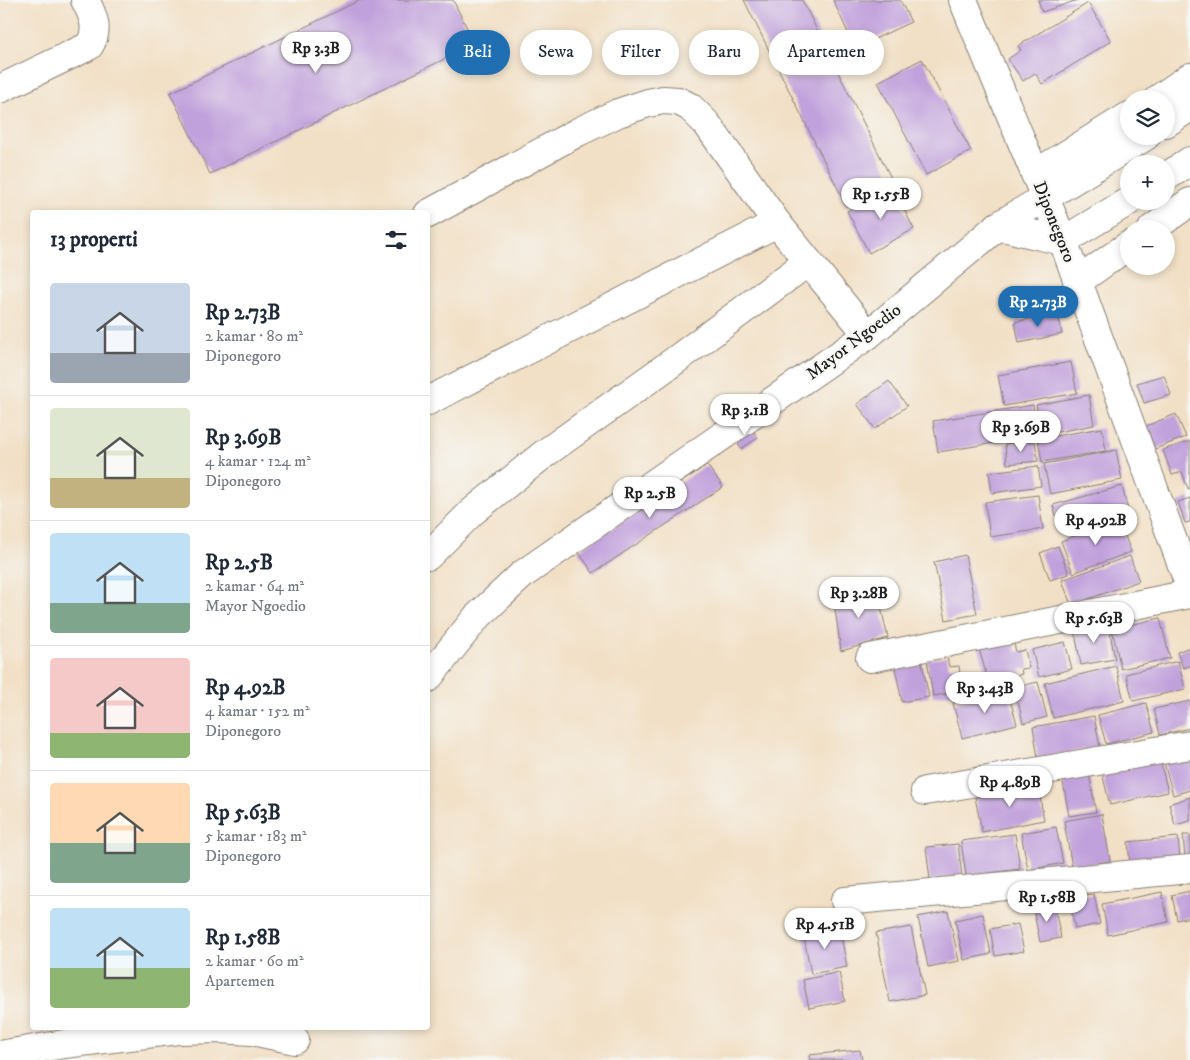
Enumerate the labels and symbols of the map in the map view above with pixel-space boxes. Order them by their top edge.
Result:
pin: Rp 3.3B [270,32,362,74]
pin: Rp 1.55B [829,178,933,220]
street label: Diponegoro [1028,178,1080,266]
pin: Rp 2.73B [986,286,1090,328]
street label: Mayor Ngoedio [802,299,906,385]
pin: Rp 3.1B [699,394,791,436]
pin: Rp 3.69B [969,410,1073,453]
pin: Rp 2.5B [604,476,696,519]
pin: Rp 4.92B [1044,504,1148,546]
pin: Rp 3.28B [807,576,911,619]
pin: Rp 5.63B [1042,602,1146,644]
pin: Rp 3.43B [933,672,1037,714]
pin: Rp 4.89B [958,766,1062,808]
pin: Rp 1.58B [995,880,1099,923]
pin: Rp 4.51B [773,908,877,950]

